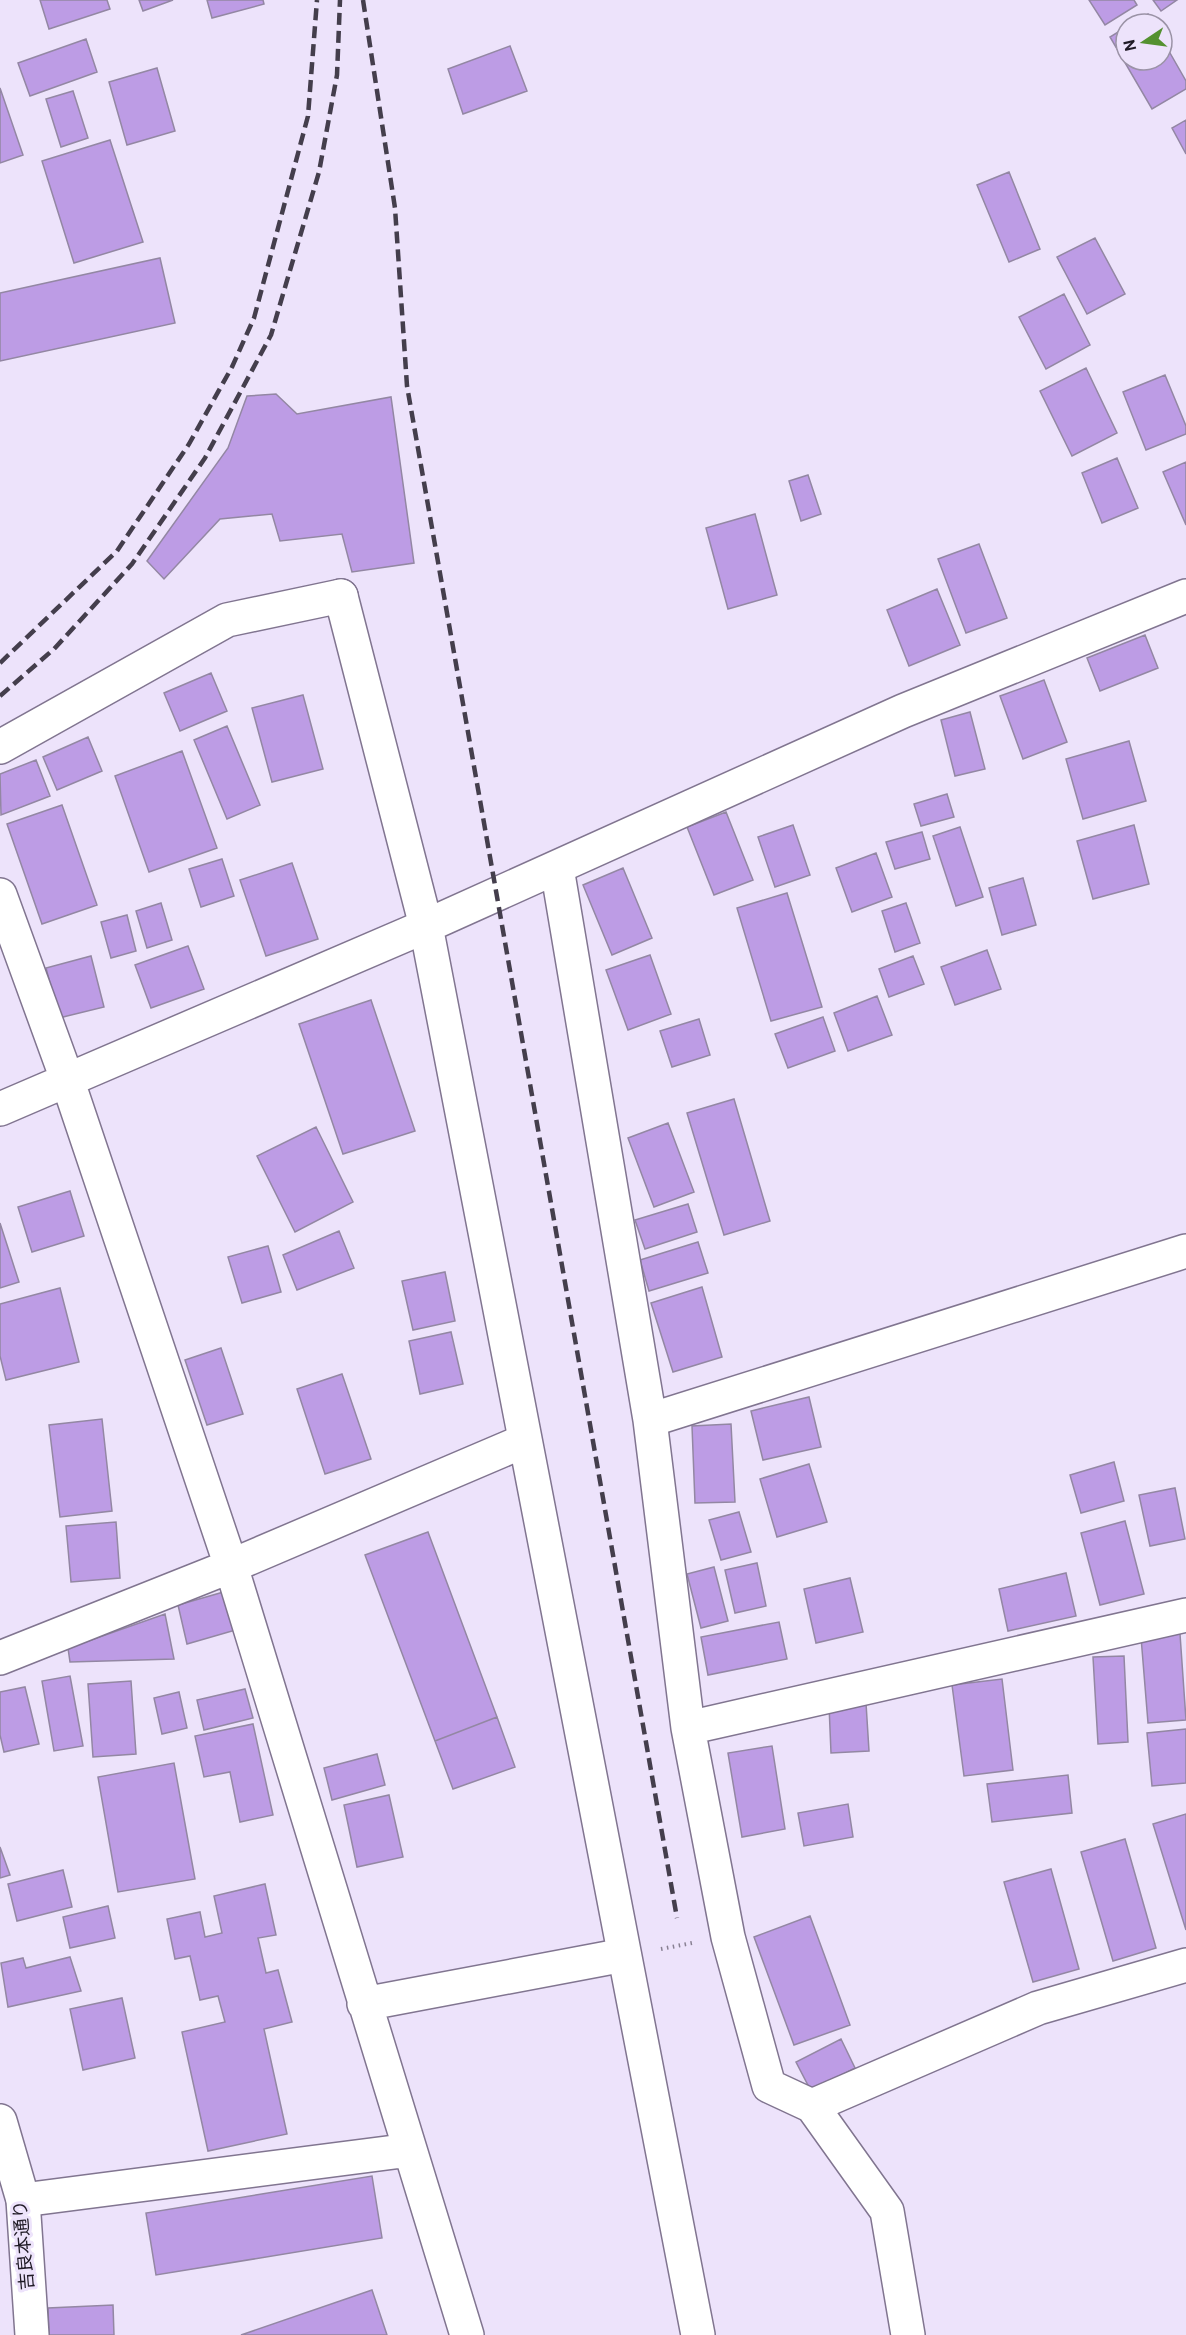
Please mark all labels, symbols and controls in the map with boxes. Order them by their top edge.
north arrow [1114,12,1174,72]
text: N [1120,37,1142,53]
street label: 吉良本通り [10,2199,40,2291]

